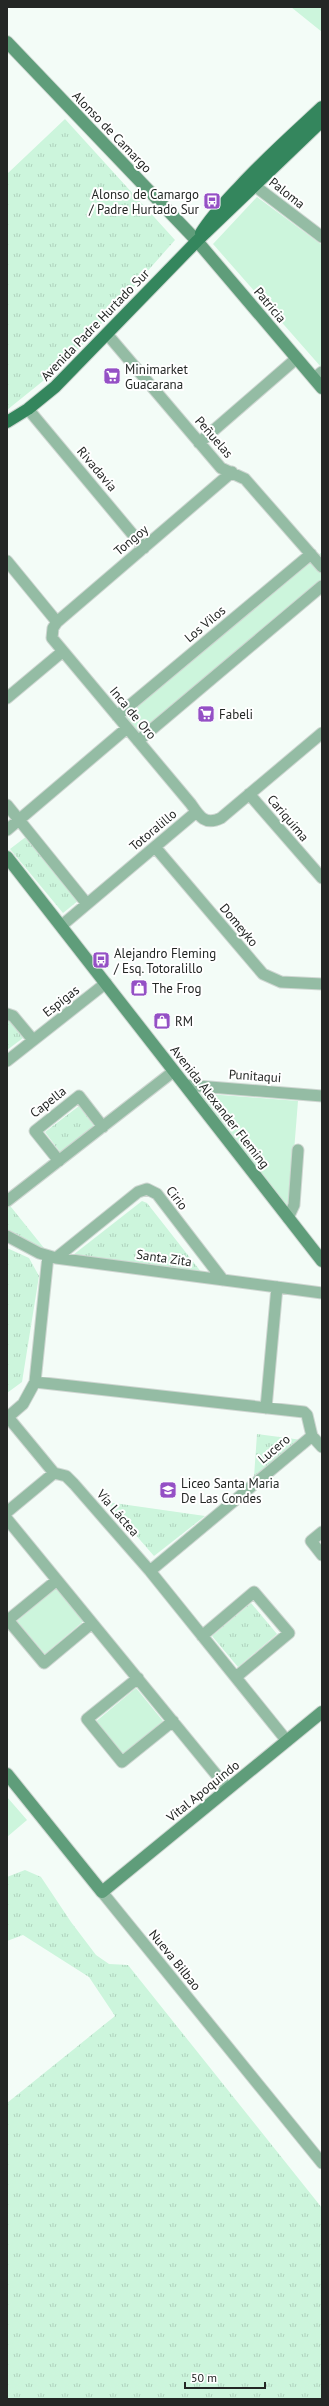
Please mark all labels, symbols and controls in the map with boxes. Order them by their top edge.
street label: Alonso de Camargo [69,87,155,177]
street label: Paloma [266,174,308,212]
place label: Alonso de Camargo / Padre Hurtado Sur [88,186,200,218]
bus stop icon: Alonso de Camargo / Padre Hurtado Sur [202,191,222,211]
street label: Avenida Padre Hurtado Sur [37,265,153,385]
street label: Patricia [250,284,290,326]
place label: Minimarket Guacarana [125,361,188,393]
supermarket icon: Minimarket Guacarana [102,366,122,386]
street label: Peñuelas [191,413,237,461]
street label: Rivadavia [73,443,121,495]
street label: Tongoy [110,521,152,559]
street label: Los Vilos [181,602,229,646]
street label: Inca de Oro [106,683,160,743]
supermarket icon: Fabeli [196,704,216,724]
place label: Fabeli [219,706,253,723]
street label: Cariquima [263,791,313,845]
street label: Totoralillo [126,805,180,855]
street label: Domeyko [216,900,262,950]
place label: Alejandro Fleming / Esq. Totoralillo [113,945,216,977]
bus stop icon: Alejandro Fleming / Esq. Totoralillo [91,950,111,970]
shop icon: The Frog [129,978,149,998]
place label: The Frog [152,980,202,997]
street label: Espigas [39,981,83,1021]
shop icon: RM [152,1011,172,1031]
place label: RM [175,1013,193,1030]
street label: Avenida Alexander Fleming [167,1042,273,1172]
street label: Punitaqui [228,1066,282,1086]
street label: Capella [26,1083,70,1121]
street label: Cirio [162,1183,192,1213]
street label: Santa Zita [135,1246,193,1270]
street label: Lucero [254,1431,294,1467]
place label: Liceo Santa Maria De Las Condes [181,1475,280,1507]
school or university icon: Liceo Santa Maria De Las Condes [158,1480,178,1500]
street label: Vía Láctea [92,1485,143,1540]
street label: Vital Apoquindo [162,1756,243,1826]
street label: Nueva Bilbao [145,1926,205,1994]
scale bar [185,2364,265,2390]
text: 50 m [191,2370,217,2385]

